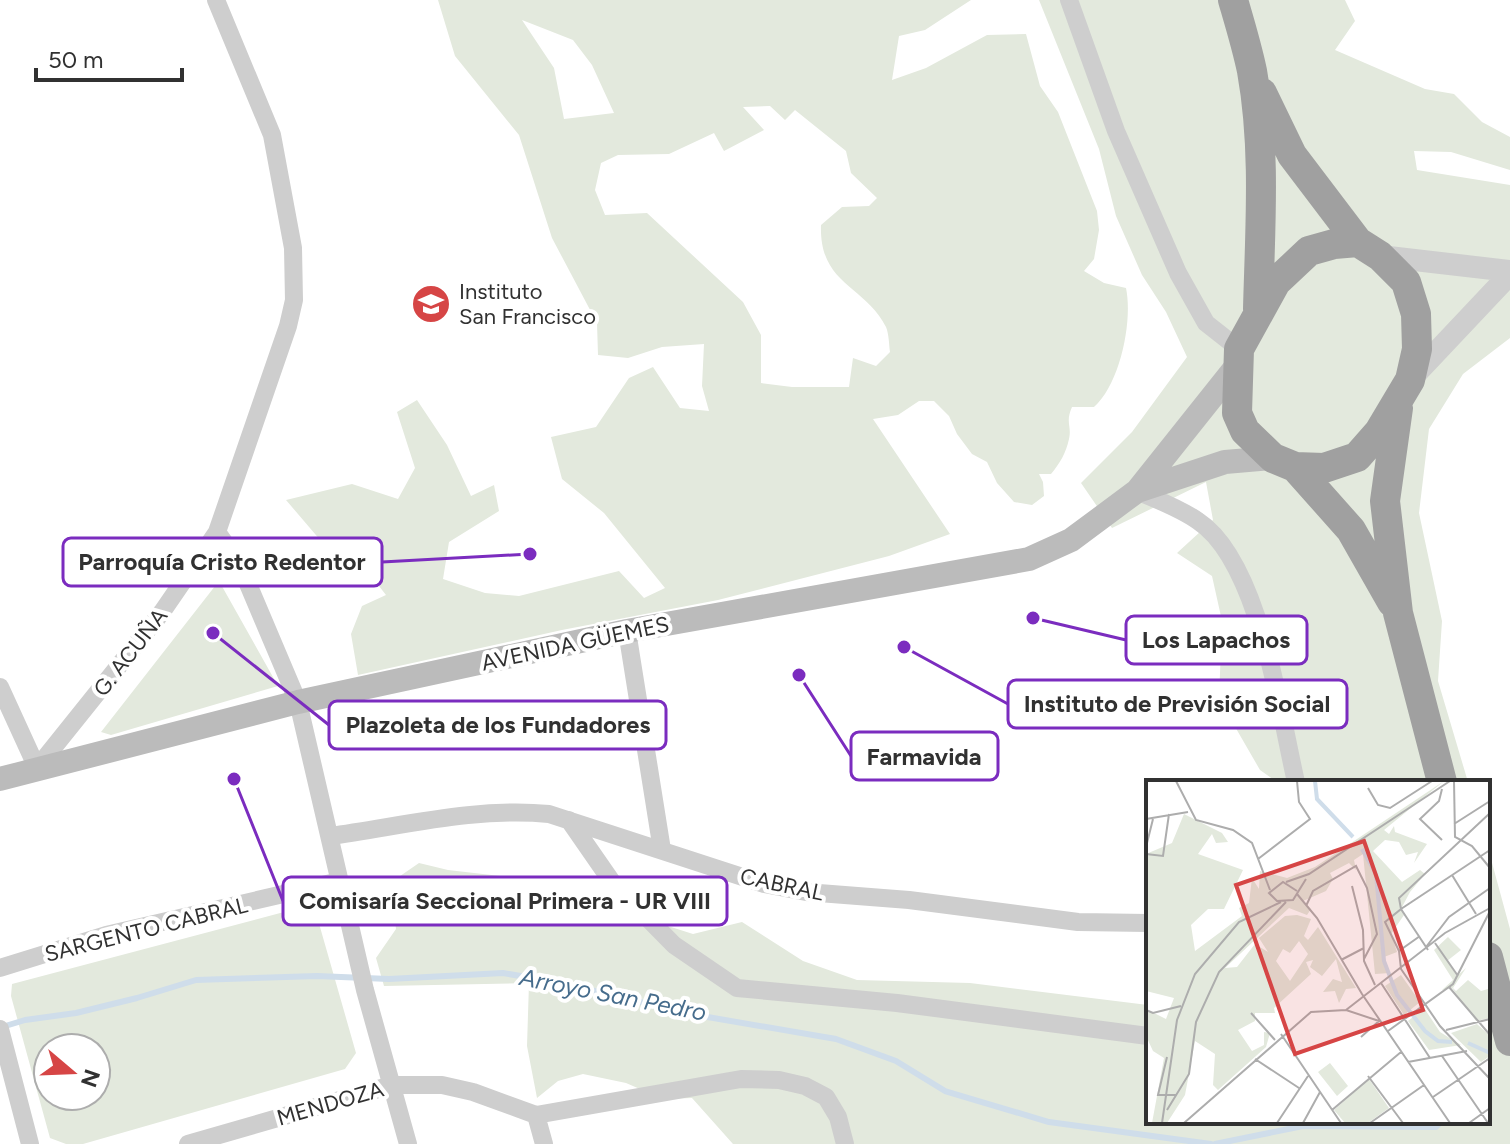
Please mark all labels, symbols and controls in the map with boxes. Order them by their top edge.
scale bar [36,32,182,82]
text: 50 m [48,45,104,74]
place label: Instituto San Francisco [459,278,596,330]
school or university icon: Instituto San Francisco [410,283,452,325]
callout: Parroquía Cristo Redentor [63,538,382,586]
text: Parroquía Cristo Redentor [78,547,366,576]
street label: G. ACUÑA [88,603,173,702]
street label: AVENIDA GÜEMES [479,610,671,677]
callout: Los Lapachos [1126,616,1307,664]
text: Los Lapachos [1142,625,1290,654]
callout: Instituto de Previsión Social [1008,680,1347,728]
text: Instituto de Previsión Social [1024,689,1330,718]
callout: Plazoleta de los Fundadores [329,701,666,749]
text: Plazoleta de los Fundadores [346,710,650,739]
callout: Farmavida [851,732,998,780]
text: Farmavida [866,742,982,771]
inset map [1146,780,1490,1124]
street label: CABRAL [738,863,826,907]
callout: Comisaría Seccional Primera - UR VIII [283,877,727,925]
text: Comisaría Seccional Primera - UR VIII [299,886,711,915]
street label: SARGENTO CABRAL [42,891,251,968]
water label: Arroyo San Pedro [516,962,709,1027]
north arrow [32,1032,112,1112]
text: N [75,1066,106,1091]
street label: MENDOZA [274,1075,387,1132]

